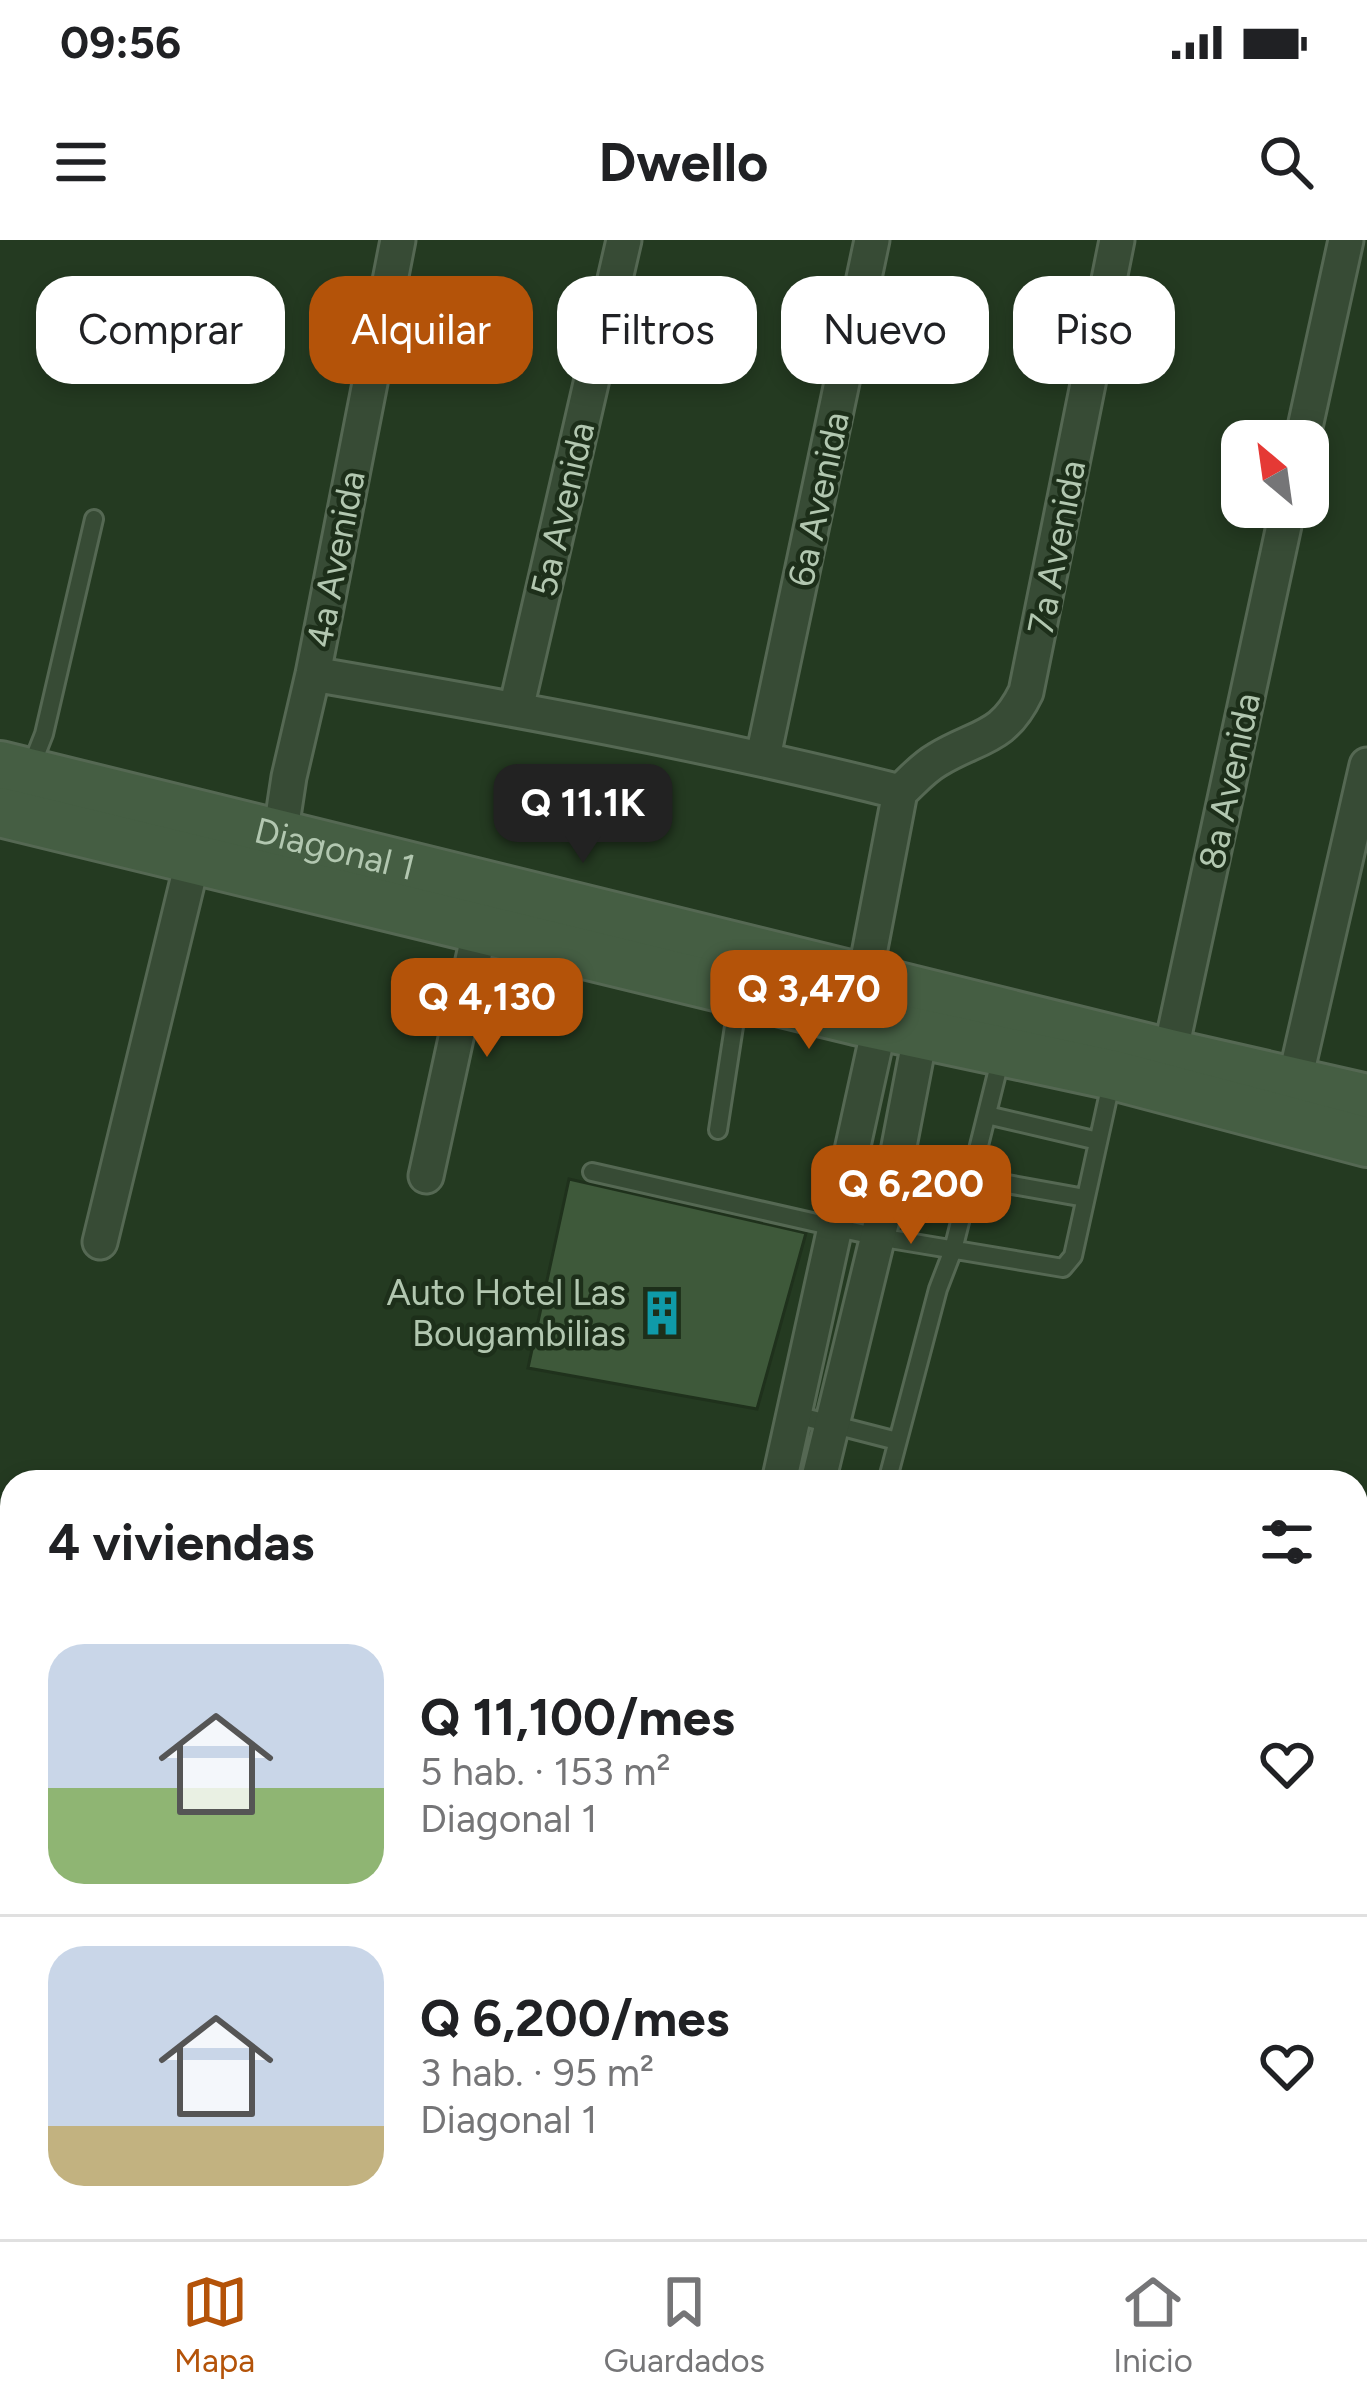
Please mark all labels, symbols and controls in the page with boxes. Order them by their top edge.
text: 09:56 [60,15,181,69]
icon: menu [48,129,114,195]
icon: search [1253,129,1319,195]
text: Dwello [599,130,768,195]
chip: Comprar [36,276,285,384]
chip: Alquilar [309,276,533,384]
chip: Filtros [557,276,757,384]
chip: Nuevo [781,276,989,384]
chip: Piso [1013,276,1175,384]
street label: 6a Avenida [779,408,858,590]
street label: 5a Avenida [522,418,603,601]
north arrow [1221,420,1329,528]
map controls [1221,420,1329,528]
street label: 7a Avenida [1019,456,1094,638]
street label: 4a Avenida [297,467,374,651]
street label: 8a Avenida [1190,689,1269,873]
pin: Q 11.1K [472,764,694,866]
text: Q 11.1K [520,779,646,826]
street label: Diagonal 1 [250,809,420,889]
pin: Q 3,470 [698,950,920,1052]
pin: Q 4,130 [376,958,598,1060]
text: Q 3,470 [737,965,881,1012]
text: Q 4,130 [418,973,556,1020]
pin: Q 6,200 [800,1145,1022,1247]
text: Q 6,200 [838,1160,984,1207]
place label: Auto Hotel Las Bougambilias [386,1271,626,1355]
building icon: Auto Hotel Las Bougambilias [637,1288,687,1338]
icon: filters [1254,1509,1320,1575]
text: 4 viviendas [48,1512,314,1573]
text: Q 11,100/mes [420,1687,735,1748]
icon: home [144,1692,288,1836]
icon: heart [1254,1731,1320,1797]
text: 5 hab. · 153 m² [420,1748,671,1795]
text: Diagonal 1 [420,1795,597,1842]
text: Q 6,200/mes [420,1988,729,2049]
icon: home [144,1994,288,2138]
icon: heart [1254,2033,1320,2099]
text: 3 hab. · 95 m² [420,2049,654,2096]
text: Diagonal 1 [420,2096,597,2143]
tab: Mapa [174,2269,255,2380]
tab: Guardados [603,2269,765,2380]
tab: Inicio [1113,2269,1193,2380]

